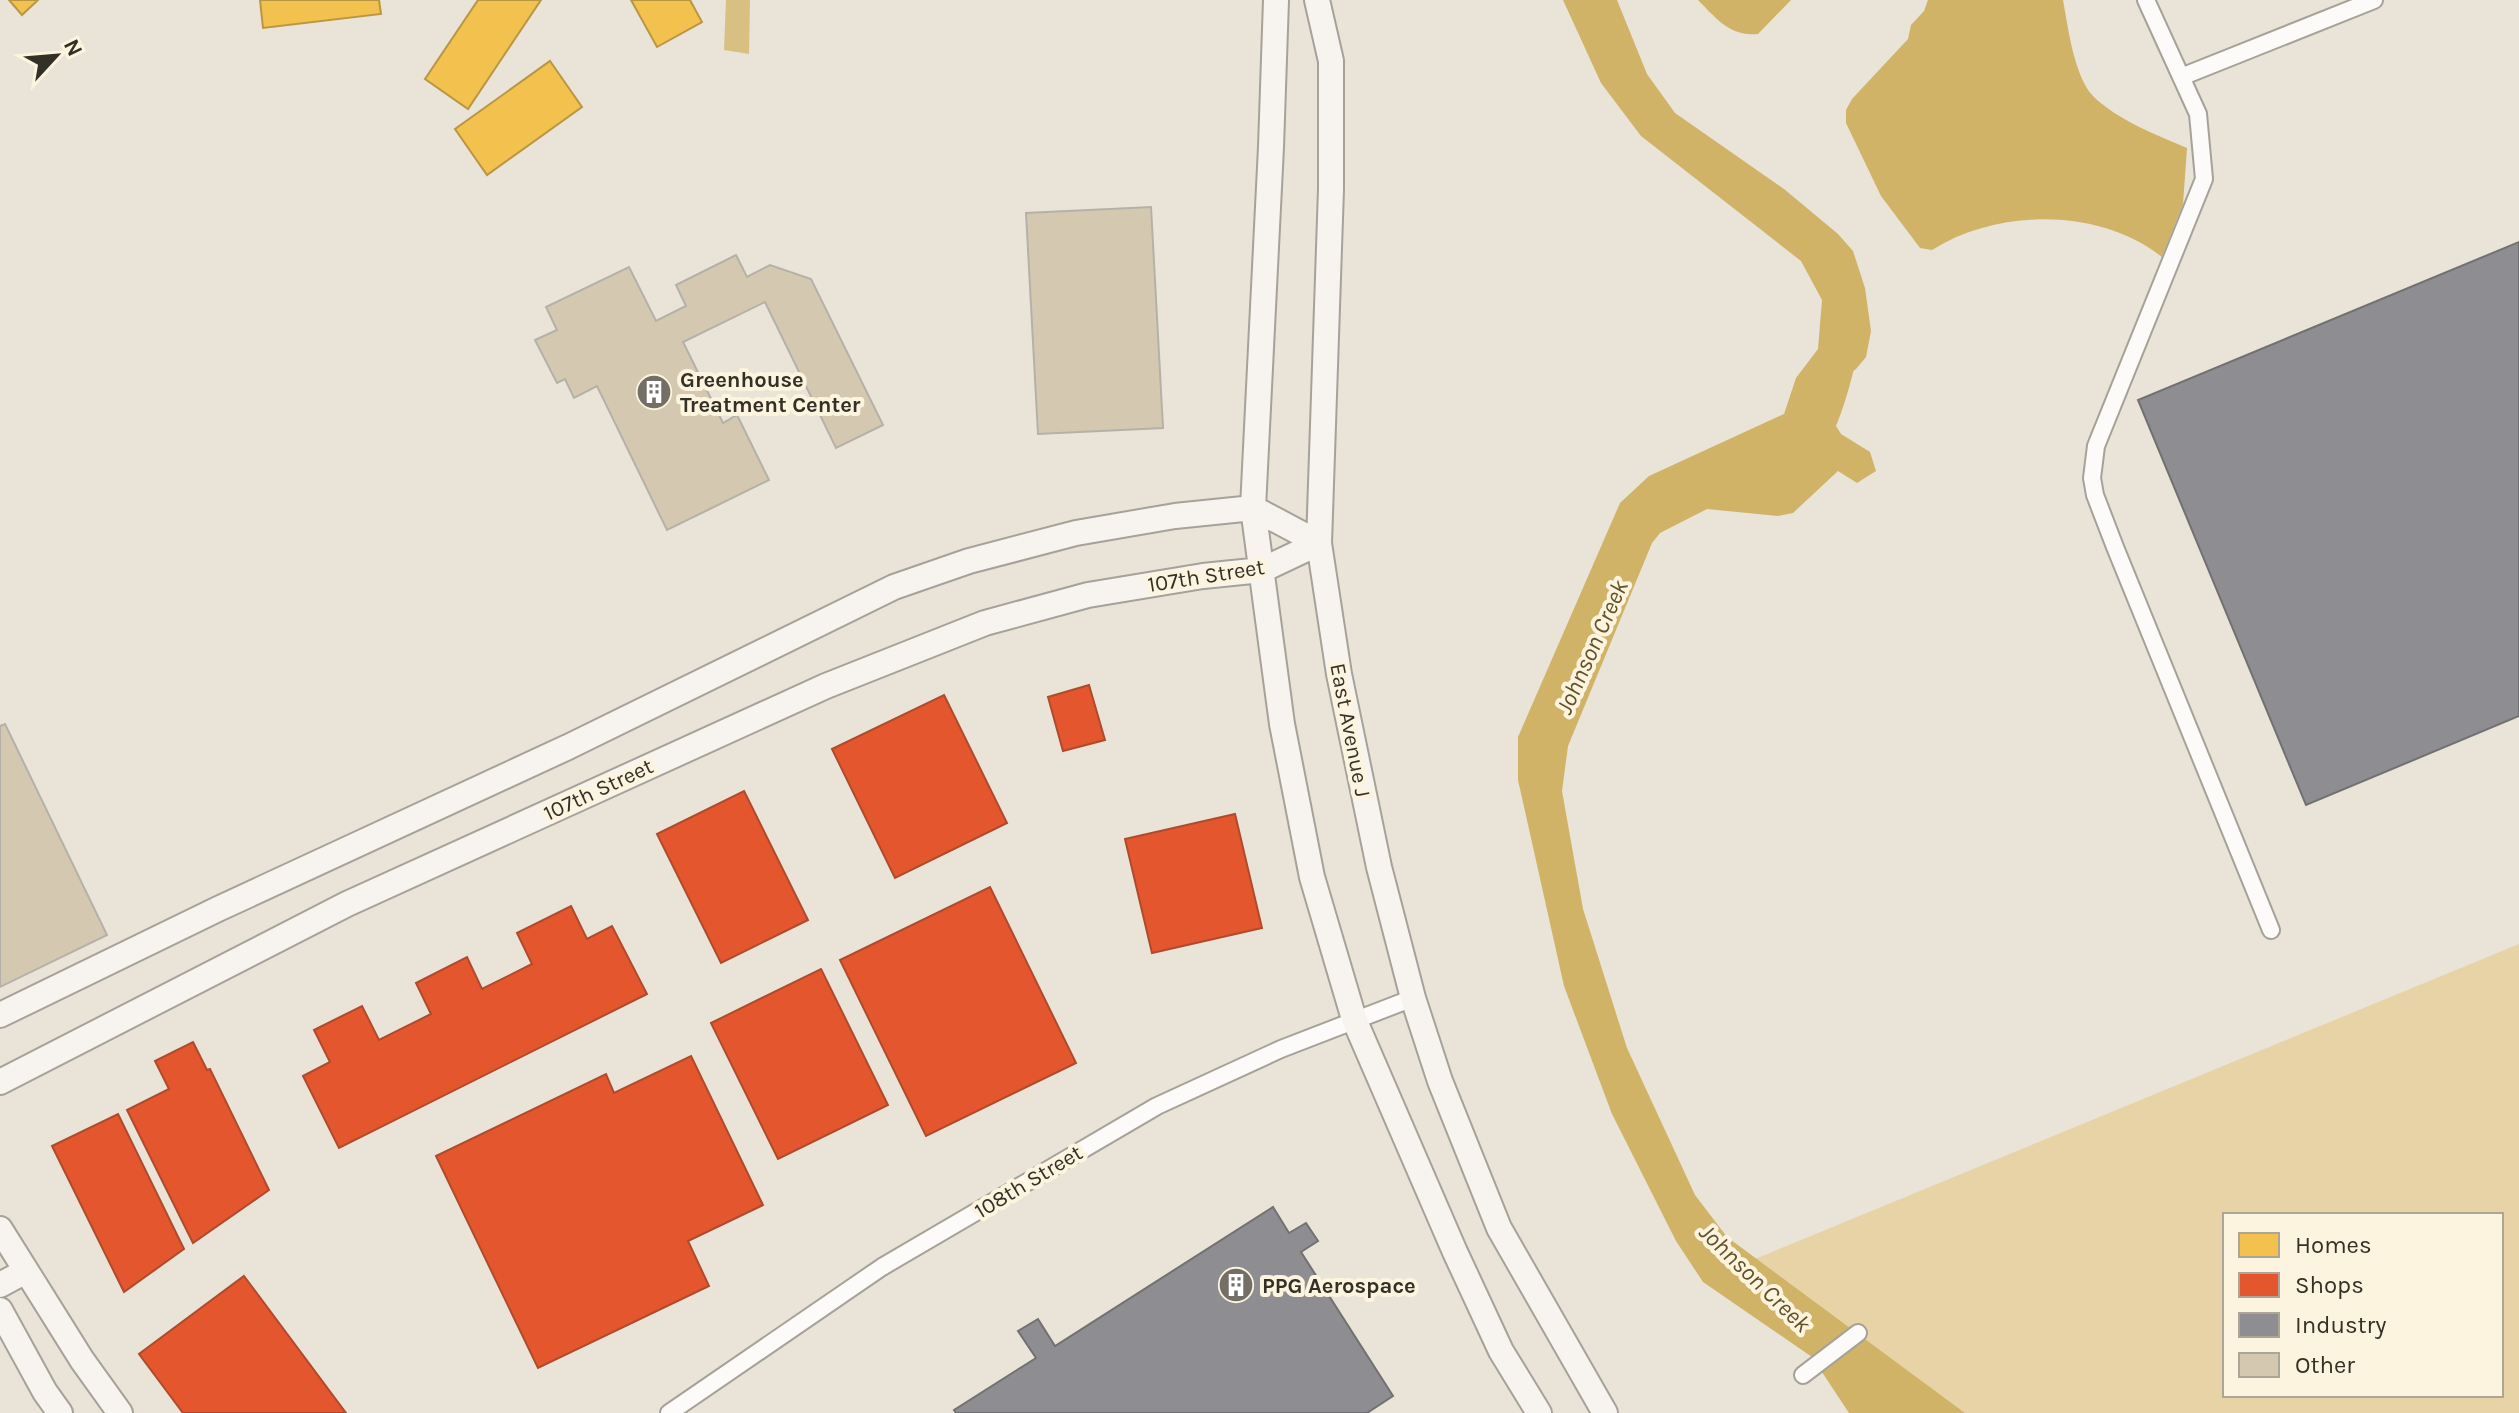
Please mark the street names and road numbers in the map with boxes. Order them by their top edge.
street label: 107th Street [1146,554,1266,598]
street label: East Avenue J [1324,661,1376,799]
street label: 107th Street [540,753,657,827]
street label: 108th Street [970,1140,1087,1224]

